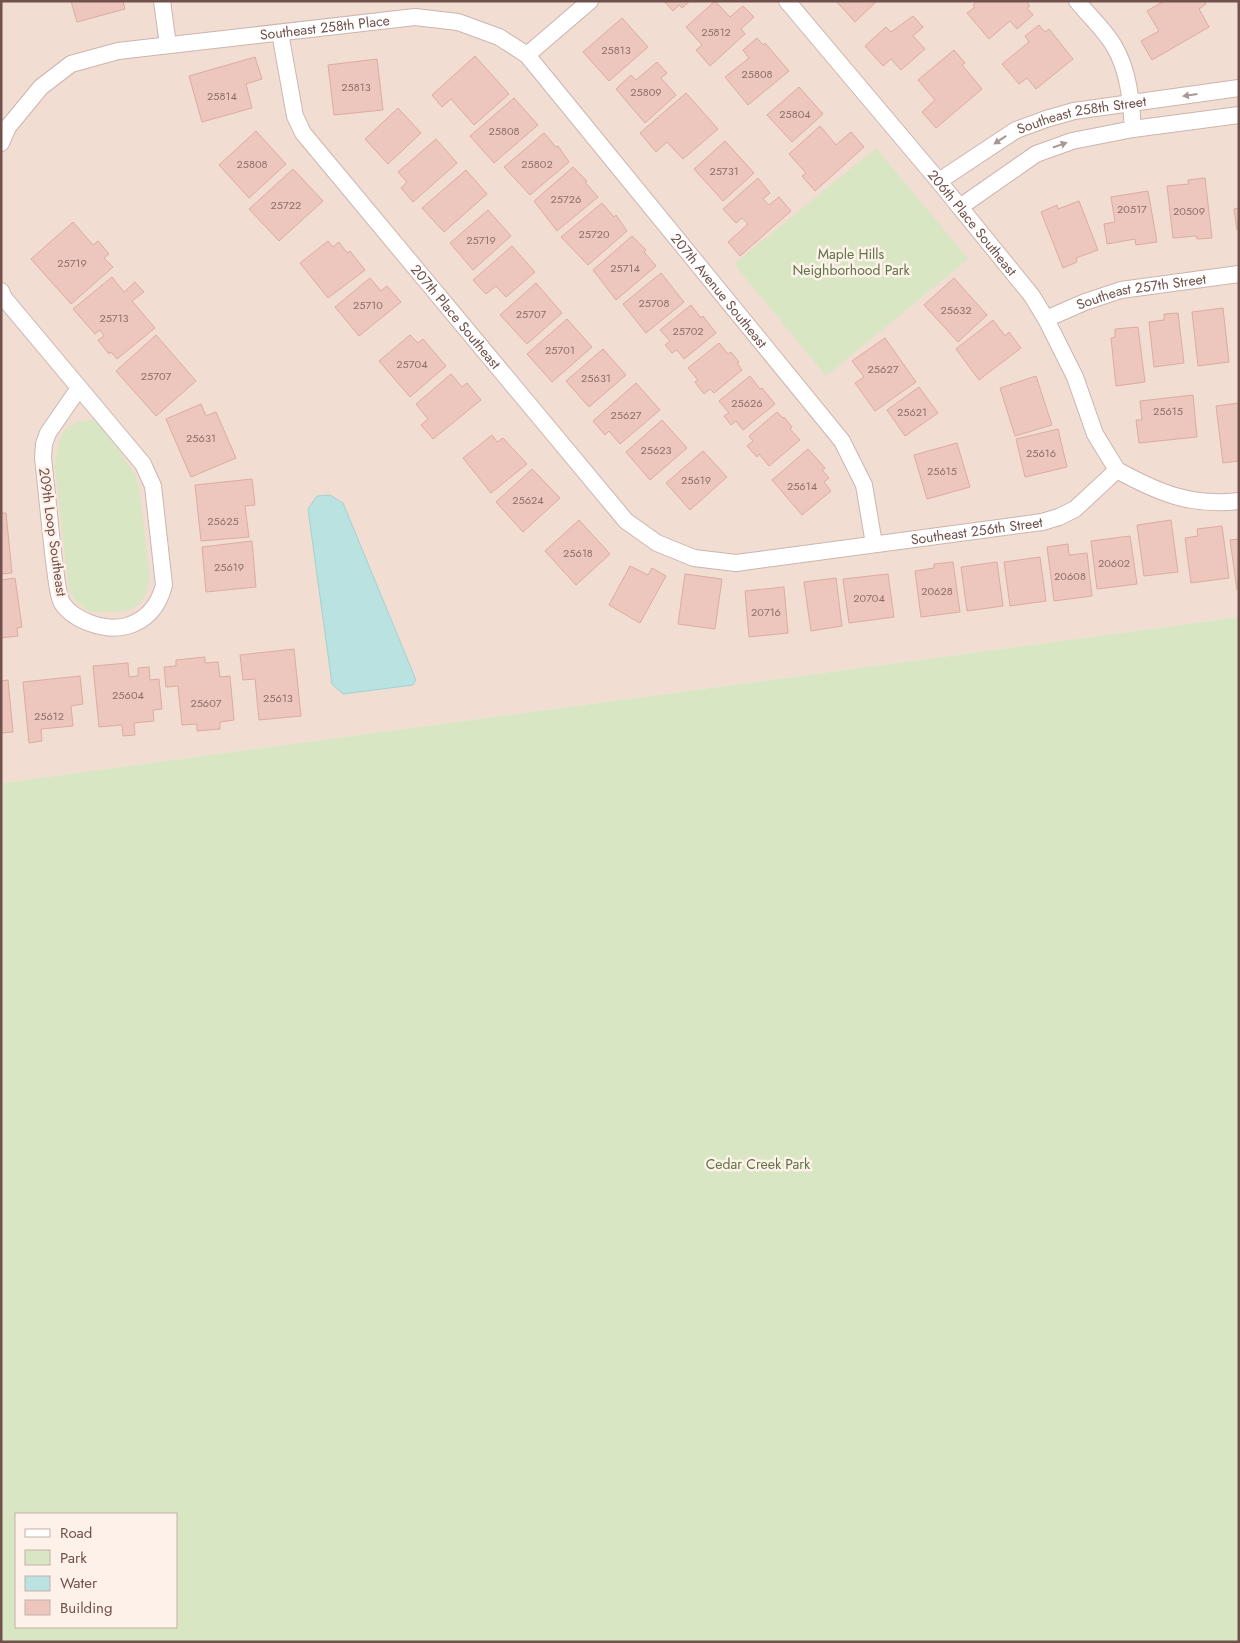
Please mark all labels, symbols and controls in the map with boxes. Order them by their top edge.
street label: Southeast 258th Place [259,10,391,45]
house number: 25812 [701,24,731,40]
house number: 25813 [601,42,631,58]
house number: 25808 [741,66,773,82]
house number: 25813 [341,79,371,95]
house number: 25809 [630,84,662,100]
house number: 25814 [207,88,237,104]
street label: Southeast 258th Street [1014,91,1148,139]
one-way arrow [1182,91,1198,99]
house number: 25804 [779,106,811,122]
house number: 25808 [488,123,520,139]
one-way arrow [993,135,1007,145]
one-way arrow [1053,141,1068,149]
house number: 25808 [236,156,268,172]
house number: 25802 [521,156,553,172]
house number: 25731 [709,163,739,179]
street label: 206th Place Southeast [923,165,1022,281]
house number: 25726 [551,191,581,207]
house number: 25722 [271,197,301,213]
house number: 20517 [1117,201,1147,217]
house number: 20509 [1173,203,1205,219]
house number: 25720 [578,226,610,242]
street label: 207th Avenue Southeast [666,229,773,353]
house number: 25719 [466,232,496,248]
park label: Maple Hills Neighborhood Park [792,244,910,280]
house number: 25719 [57,255,87,271]
street label: 207th Place Southeast [406,260,506,374]
house number: 25714 [610,260,640,276]
street label: Southeast 257th Street [1073,268,1208,315]
house number: 25708 [639,295,669,311]
house number: 25710 [353,297,383,313]
house number: 25632 [940,302,972,318]
house number: 25707 [516,306,547,322]
house number: 25713 [99,310,129,326]
house number: 25702 [672,323,704,339]
house number: 25701 [545,342,575,358]
house number: 25704 [396,356,428,372]
house number: 25627 [868,361,899,377]
house number: 25707 [141,368,172,384]
house number: 25631 [581,370,611,386]
house number: 25626 [731,395,763,411]
house number: 25615 [1153,403,1183,419]
house number: 25621 [897,404,927,420]
house number: 25627 [611,407,642,423]
house number: 25631 [186,430,216,446]
house number: 25623 [640,442,672,458]
house number: 25616 [1026,445,1056,461]
house number: 25615 [927,463,957,479]
street label: 209th Loop Southeast [34,467,72,598]
house number: 25619 [681,472,711,488]
house number: 25614 [787,478,818,494]
house number: 25624 [512,492,544,508]
street label: Southeast 256th Street [909,512,1044,550]
house number: 25625 [207,513,239,529]
house number: 25618 [563,545,593,561]
house number: 20602 [1098,555,1130,571]
house number: 25619 [214,559,244,575]
house number: 20608 [1054,568,1086,584]
house number: 20628 [921,583,953,599]
house number: 20704 [853,590,885,606]
house number: 20716 [751,604,781,620]
house number: 25604 [112,687,144,703]
house number: 25613 [263,690,293,706]
house number: 25607 [190,695,222,711]
house number: 25612 [34,708,64,724]
park label: Cedar Creek Park [706,1154,811,1174]
legend [15,1513,178,1628]
text: Road [60,1522,92,1544]
text: Park [60,1547,87,1569]
text: Water [60,1572,98,1594]
text: Building [60,1597,112,1619]

